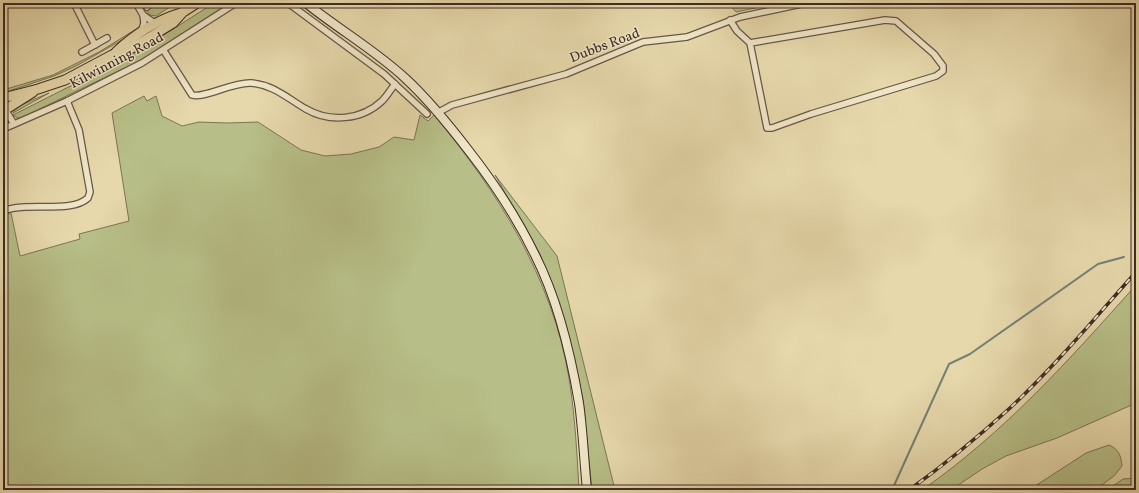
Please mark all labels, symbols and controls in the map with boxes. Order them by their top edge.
street label: Dubbs Road [567,24,643,68]
street label: Kilwinning Road [67,28,167,94]

